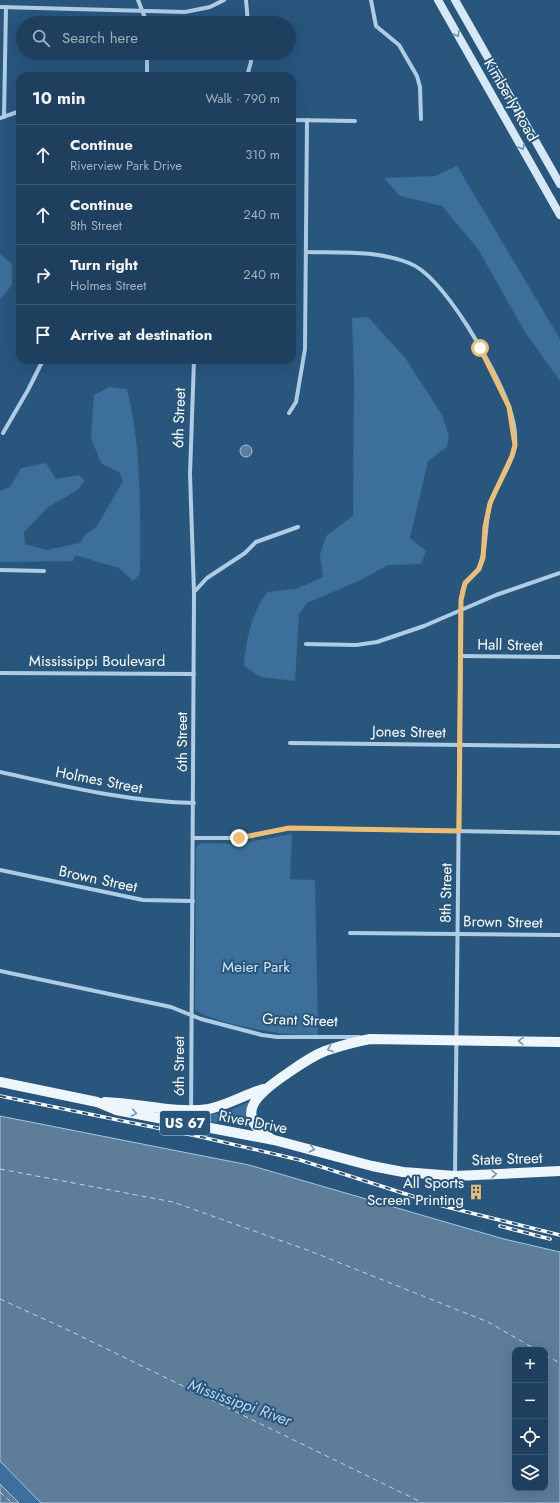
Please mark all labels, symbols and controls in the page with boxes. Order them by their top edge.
search box [16,16,296,60]
icon: search [30,27,52,49]
text: Search here [62,27,138,49]
one-way arrow [453,30,460,37]
street label: Kimberly Road [478,54,544,146]
text: 10 min [32,86,85,110]
text: Walk · 790 m [206,89,280,108]
text: Continue [70,134,133,156]
one-way arrow [517,143,524,150]
icon: ahead [32,144,54,166]
text: 310 m [245,145,280,164]
text: Riverview Park Drive [70,156,182,175]
text: Continue [70,194,133,216]
icon: ahead [32,204,54,226]
text: 240 m [243,205,280,224]
text: 8th Street [70,216,122,235]
text: Turn right [70,254,138,276]
icon: right [32,264,54,286]
text: 240 m [243,265,280,284]
text: Holmes Street [70,276,146,295]
icon: arrive [32,324,54,346]
text: Arrive at destination [70,324,212,346]
route start [471,339,489,357]
street label: 6th Street [167,387,191,449]
street label: Hall Street [477,633,543,657]
street label: Mississippi Boulevard [29,650,165,672]
street label: 6th Street [171,711,193,772]
street label: Jones Street [370,720,446,744]
street label: Holmes Street [54,761,145,799]
route end [230,829,248,847]
street label: Brown Street [57,860,140,898]
street label: 8th Street [434,862,458,923]
street label: Brown Street [463,910,543,934]
park label: Meier Park [222,956,290,978]
street label: Grant Street [262,1008,339,1032]
street label: 6th Street [168,1035,190,1096]
one-way arrow [518,1037,524,1046]
one-way arrow [326,1045,333,1053]
street label: River Drive [217,1105,289,1139]
one-way arrow [131,1109,137,1117]
road number: US 67 [160,1111,210,1135]
one-way arrow [308,1145,315,1153]
street label: State Street [471,1147,543,1171]
one-way arrow [491,1170,497,1178]
place label: All Sports Screen Printing [367,1172,464,1211]
building icon: All Sports Screen Printing [467,1183,485,1201]
map controls [512,1347,548,1491]
button: + [512,1347,548,1383]
water label: Mississippi River [185,1373,296,1432]
button: − [512,1383,548,1419]
button: locate [512,1419,548,1455]
button: layers [512,1455,548,1491]

